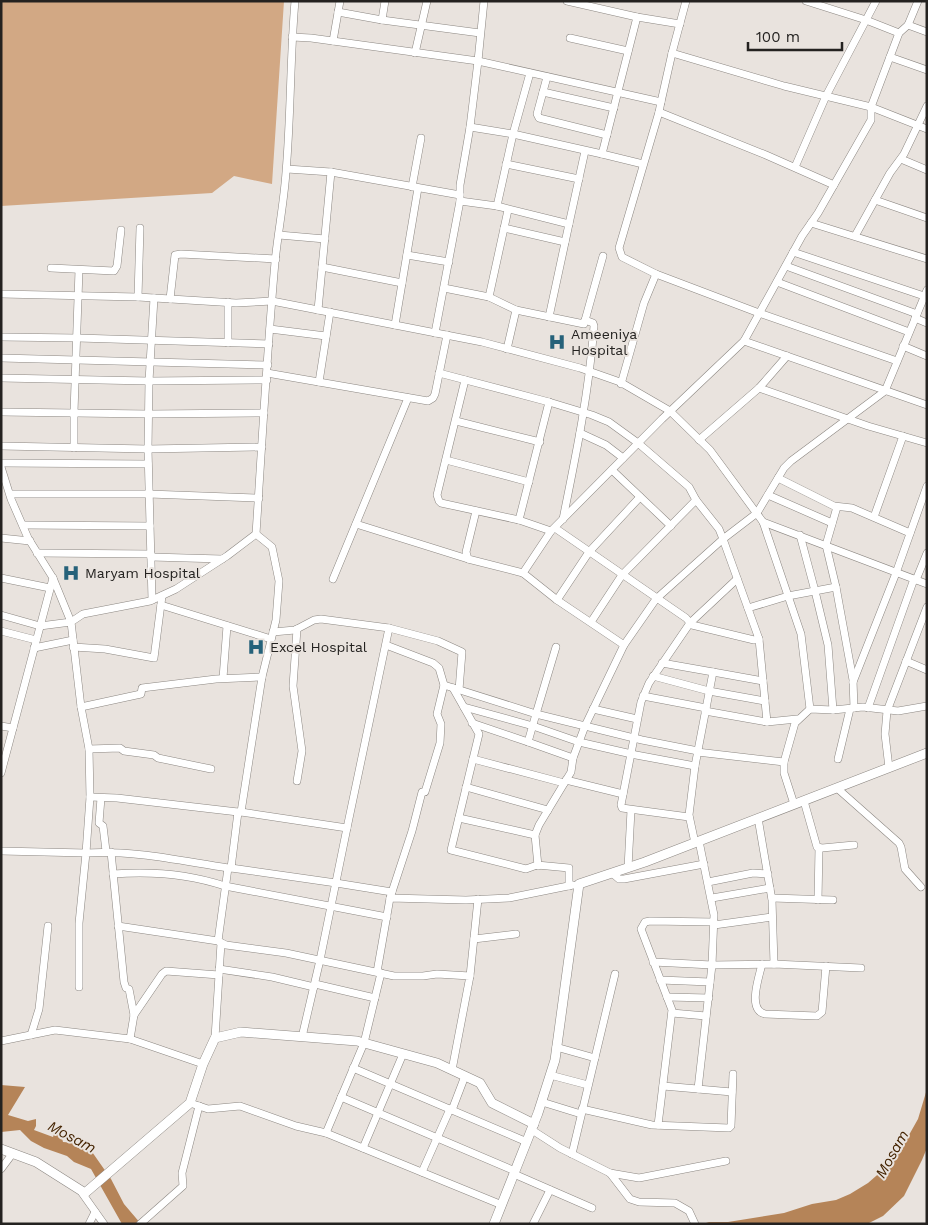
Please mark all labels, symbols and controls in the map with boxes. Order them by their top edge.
scale bar [748,20,842,52]
text: 100 m [756,28,800,46]
place label: Ameeniya Hospital [571,326,637,358]
hospital icon: Ameeniya Hospital [547,332,567,352]
hospital icon: Maryam Hospital [61,563,81,583]
place label: Maryam Hospital [85,565,201,581]
hospital icon: Excel Hospital [246,637,266,657]
place label: Excel Hospital [270,639,368,655]
water label: Mosam [45,1117,99,1157]
water label: Mosam [871,1127,913,1181]

